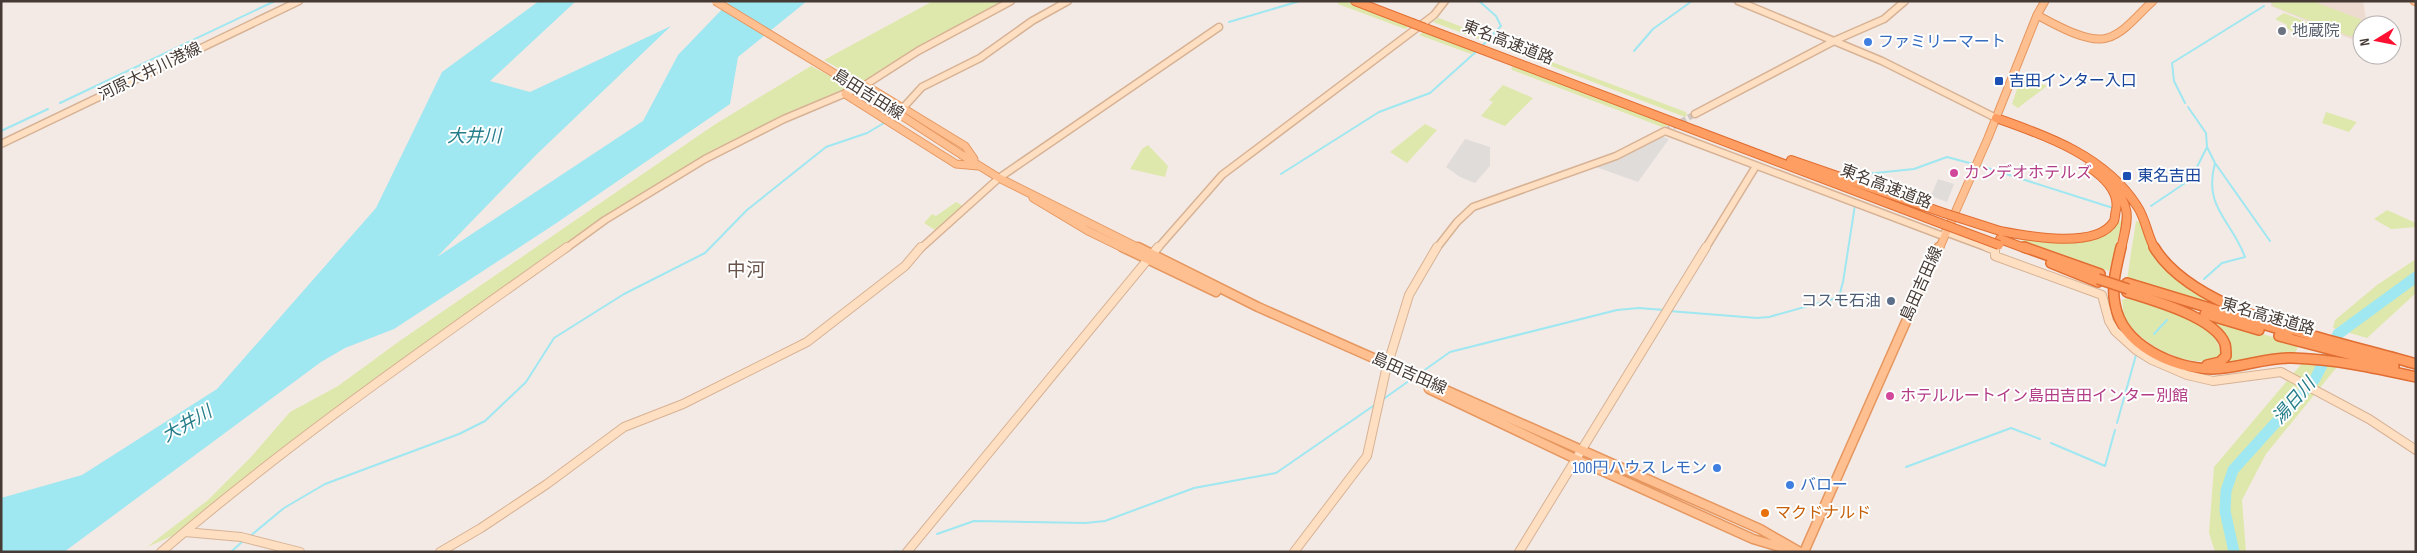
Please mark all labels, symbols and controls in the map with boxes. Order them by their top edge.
north arrow [2352,15,2402,65]
street label: 東名高速道路 [1460,17,1556,69]
place label: 地蔵院 [2292,22,2340,41]
marker: 地蔵院 [2276,25,2288,37]
place label: ファミリーマート [1878,33,2006,52]
marker: ファミリーマート [1862,36,1874,48]
text: N [2356,37,2374,47]
street label: 河原大井川港線 [95,39,205,105]
street label: 島田吉田線 [829,66,907,124]
place label: 吉田インター入口 [2009,72,2137,91]
marker: 吉田インター入口 [1993,75,2005,87]
water label: 大井川 [447,126,503,147]
street label: 東名高速道路 [1838,161,1934,213]
place label: カンデオホテルズ [1964,164,2092,183]
marker: カンデオホテルズ [1948,167,1960,179]
place label: 東名吉田 [2137,167,2201,186]
marker: 東名吉田 [2121,170,2133,182]
street label: 島田吉田線 [1897,244,1947,324]
district label: 中河 [727,259,765,282]
place label: コスモ石油 [1801,292,1881,311]
marker: コスモ石油 [1885,295,1897,307]
street label: 東名高速道路 [2219,295,2317,339]
street label: 島田吉田線 [1369,349,1449,399]
water label: 湯日川 [2268,372,2321,428]
place label: ホテルルートイン島田吉田インター別館 [1900,387,2188,406]
marker: ホテルルートイン島田吉田インター別館 [1884,390,1896,402]
water label: 大井川 [158,400,217,447]
place label: 100円ハウス レモン [1573,459,1707,478]
marker: 100円ハウス レモン [1711,462,1723,474]
place label: バロー [1800,476,1848,495]
marker: バロー [1784,479,1796,491]
place label: マクドナルド [1775,504,1871,523]
marker: マクドナルド [1759,507,1771,519]

